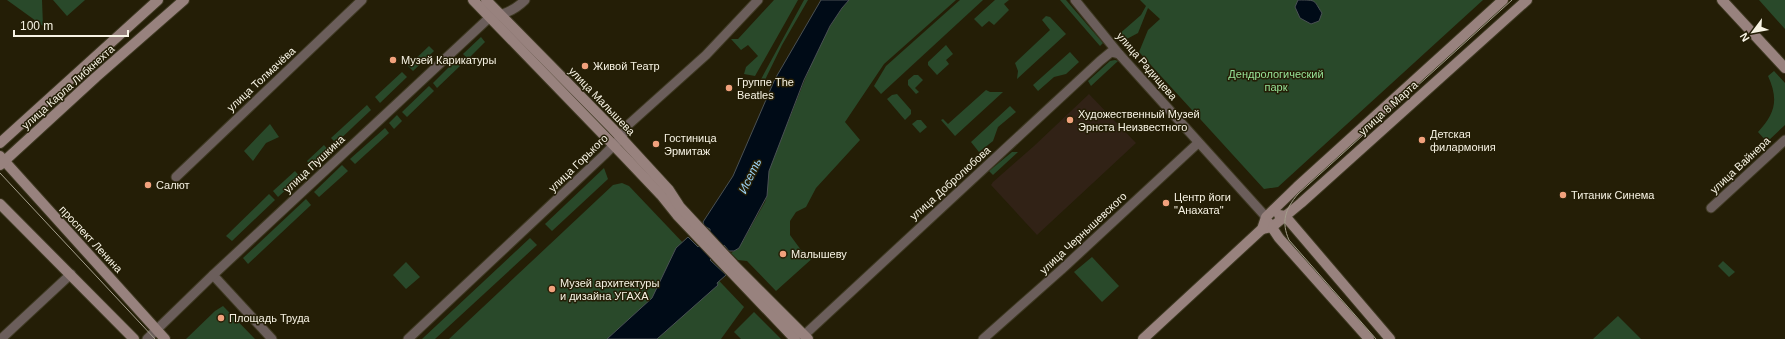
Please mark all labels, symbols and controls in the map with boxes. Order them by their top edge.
scale bar [14,12,128,38]
north arrow [1733,12,1773,52]
text: 100 m [20,19,53,33]
street label: улица Радищева [1114,30,1180,103]
text: N [1737,31,1752,44]
street label: улица Карла Либкнехта [19,42,117,132]
street label: улица Толмачёва [225,44,298,114]
place label: Музей Карикатуры [401,54,496,66]
marker: Музей Карикатуры [388,55,398,65]
place label: Живой Театр [593,60,660,72]
marker: Живой Театр [580,61,590,71]
street label: улица Малышева [566,65,638,138]
park label: Дендрологический парк [1228,68,1324,93]
place label: Группе The Beatles [737,76,794,101]
street label: улица 8 Марта [1356,78,1420,137]
marker: Группе The Beatles [724,83,734,93]
place label: Художественный Музей Эрнста Неизвестного [1078,108,1200,133]
marker: Художественный Музей Эрнста Неизвестного [1065,115,1075,125]
place label: Детская филармония [1430,128,1496,153]
street label: улица Пушкина [281,132,348,195]
street label: улица Горького [546,132,610,194]
place label: Гостиница Эрмитаж [664,132,718,157]
street label: улица Вайнера [1708,134,1773,196]
marker: Детская филармония [1417,135,1427,145]
marker: Гостиница Эрмитаж [651,139,661,149]
street label: улица Добролюбова [907,143,993,222]
water label: Исеть [736,156,764,196]
place label: Салют [156,179,190,191]
marker: Салют [143,180,153,190]
place label: Титаник Синема [1571,189,1655,201]
street label: улица Чернышевского [1037,190,1129,276]
marker: Титаник Синема [1558,190,1568,200]
place label: Центр йоги "Анахата" [1174,191,1231,216]
marker: Центр йоги "Анахата" [1161,198,1171,208]
street label: проспект Ленина [57,203,126,275]
place label: Малышеву [791,248,847,260]
marker: Малышеву [778,249,788,259]
place label: Музей архитектуры и дизайна УГАХА [560,277,659,302]
marker: Музей архитектуры и дизайна УГАХА [547,284,557,294]
place label: Площадь Труда [229,312,311,324]
marker: Площадь Труда [216,313,226,323]

